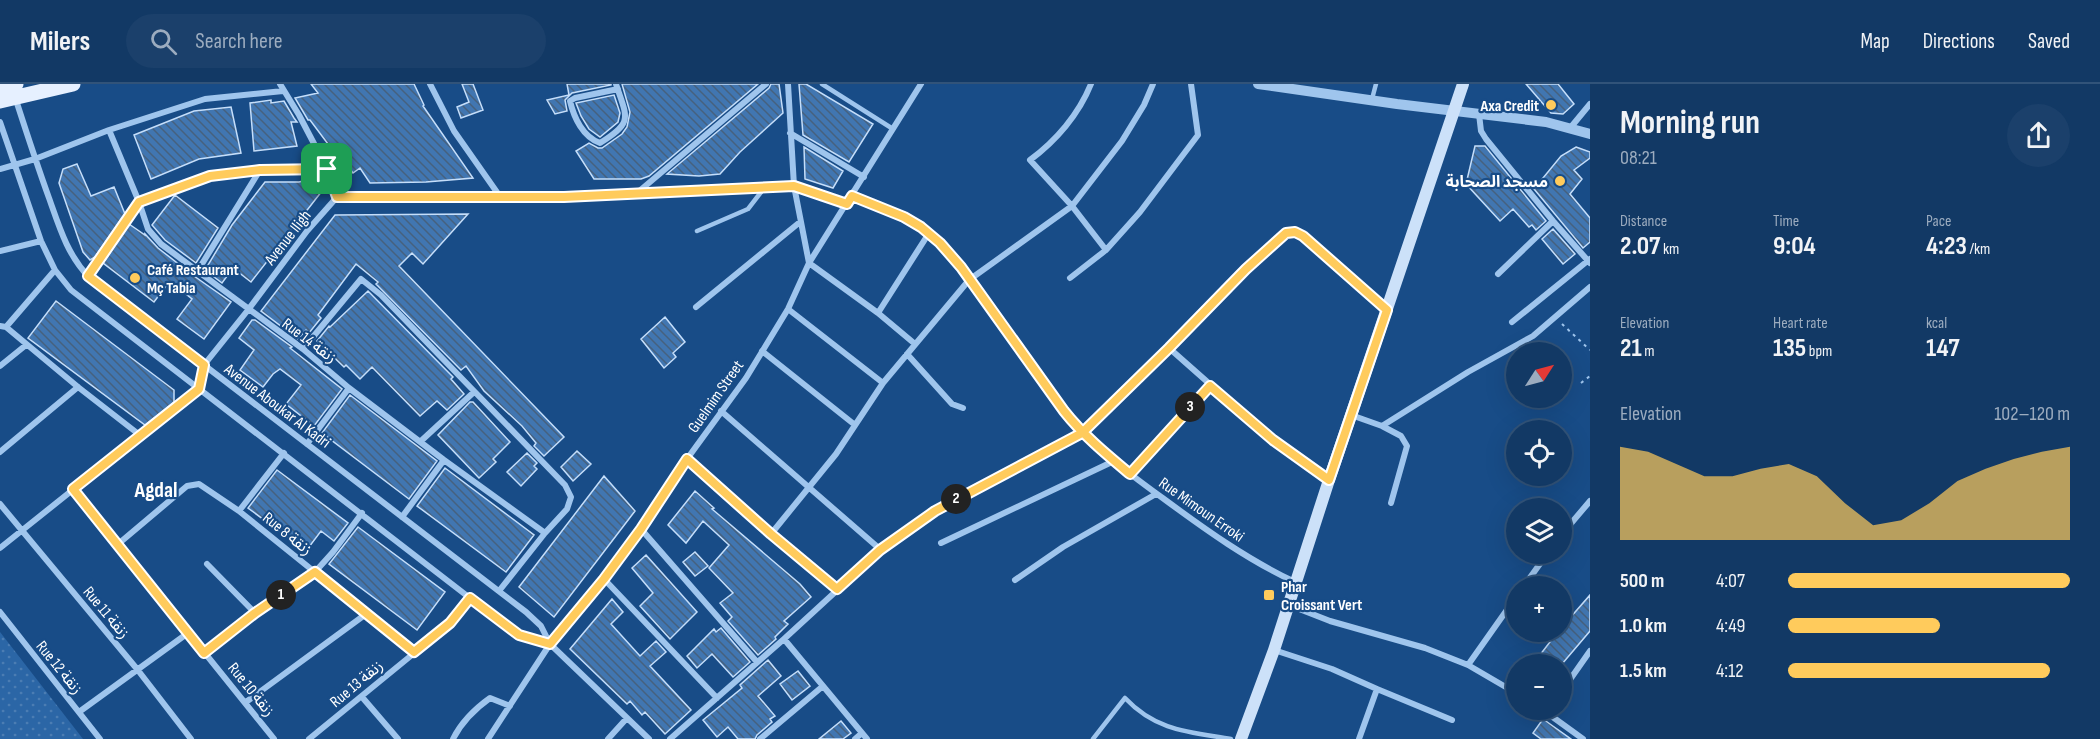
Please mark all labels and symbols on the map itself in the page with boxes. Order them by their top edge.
place label: Axa Credit [1479,97,1539,116]
marker: Axa Credit [1544,98,1558,112]
pin [301,143,352,194]
place label: مسجد الصحابة [1446,173,1548,192]
marker: مسجد الصحابة [1553,174,1567,188]
street label: Avenue Iligh [260,207,315,270]
place label: Café Restaurant Mç Tabia [147,261,239,298]
marker: Café Restaurant Mç Tabia [128,271,142,285]
street label: Rue 14 زنقة [278,315,340,368]
north arrow [1506,342,1572,408]
street label: Guelmim Street [684,357,748,437]
street label: Avenue Aboukar Al Kadri [219,359,334,452]
pin: 3 [1175,392,1205,422]
street label: Rue Mimoun Erroki [1155,474,1247,547]
district label: Agdal [134,477,177,504]
pin: 2 [941,484,971,514]
street label: Rue 8 زنقة [259,509,316,560]
place label: Phar Croissant Vert [1281,578,1362,615]
pin: 1 [266,580,296,610]
street label: Rue 11 زنقة [79,583,133,643]
marker: Phar Croissant Vert [1262,588,1276,602]
street label: Rue 12 زنقة [32,637,86,699]
street label: Rue 13 زنقة [327,657,387,712]
street label: Rue 10 زنقة [223,659,278,721]

